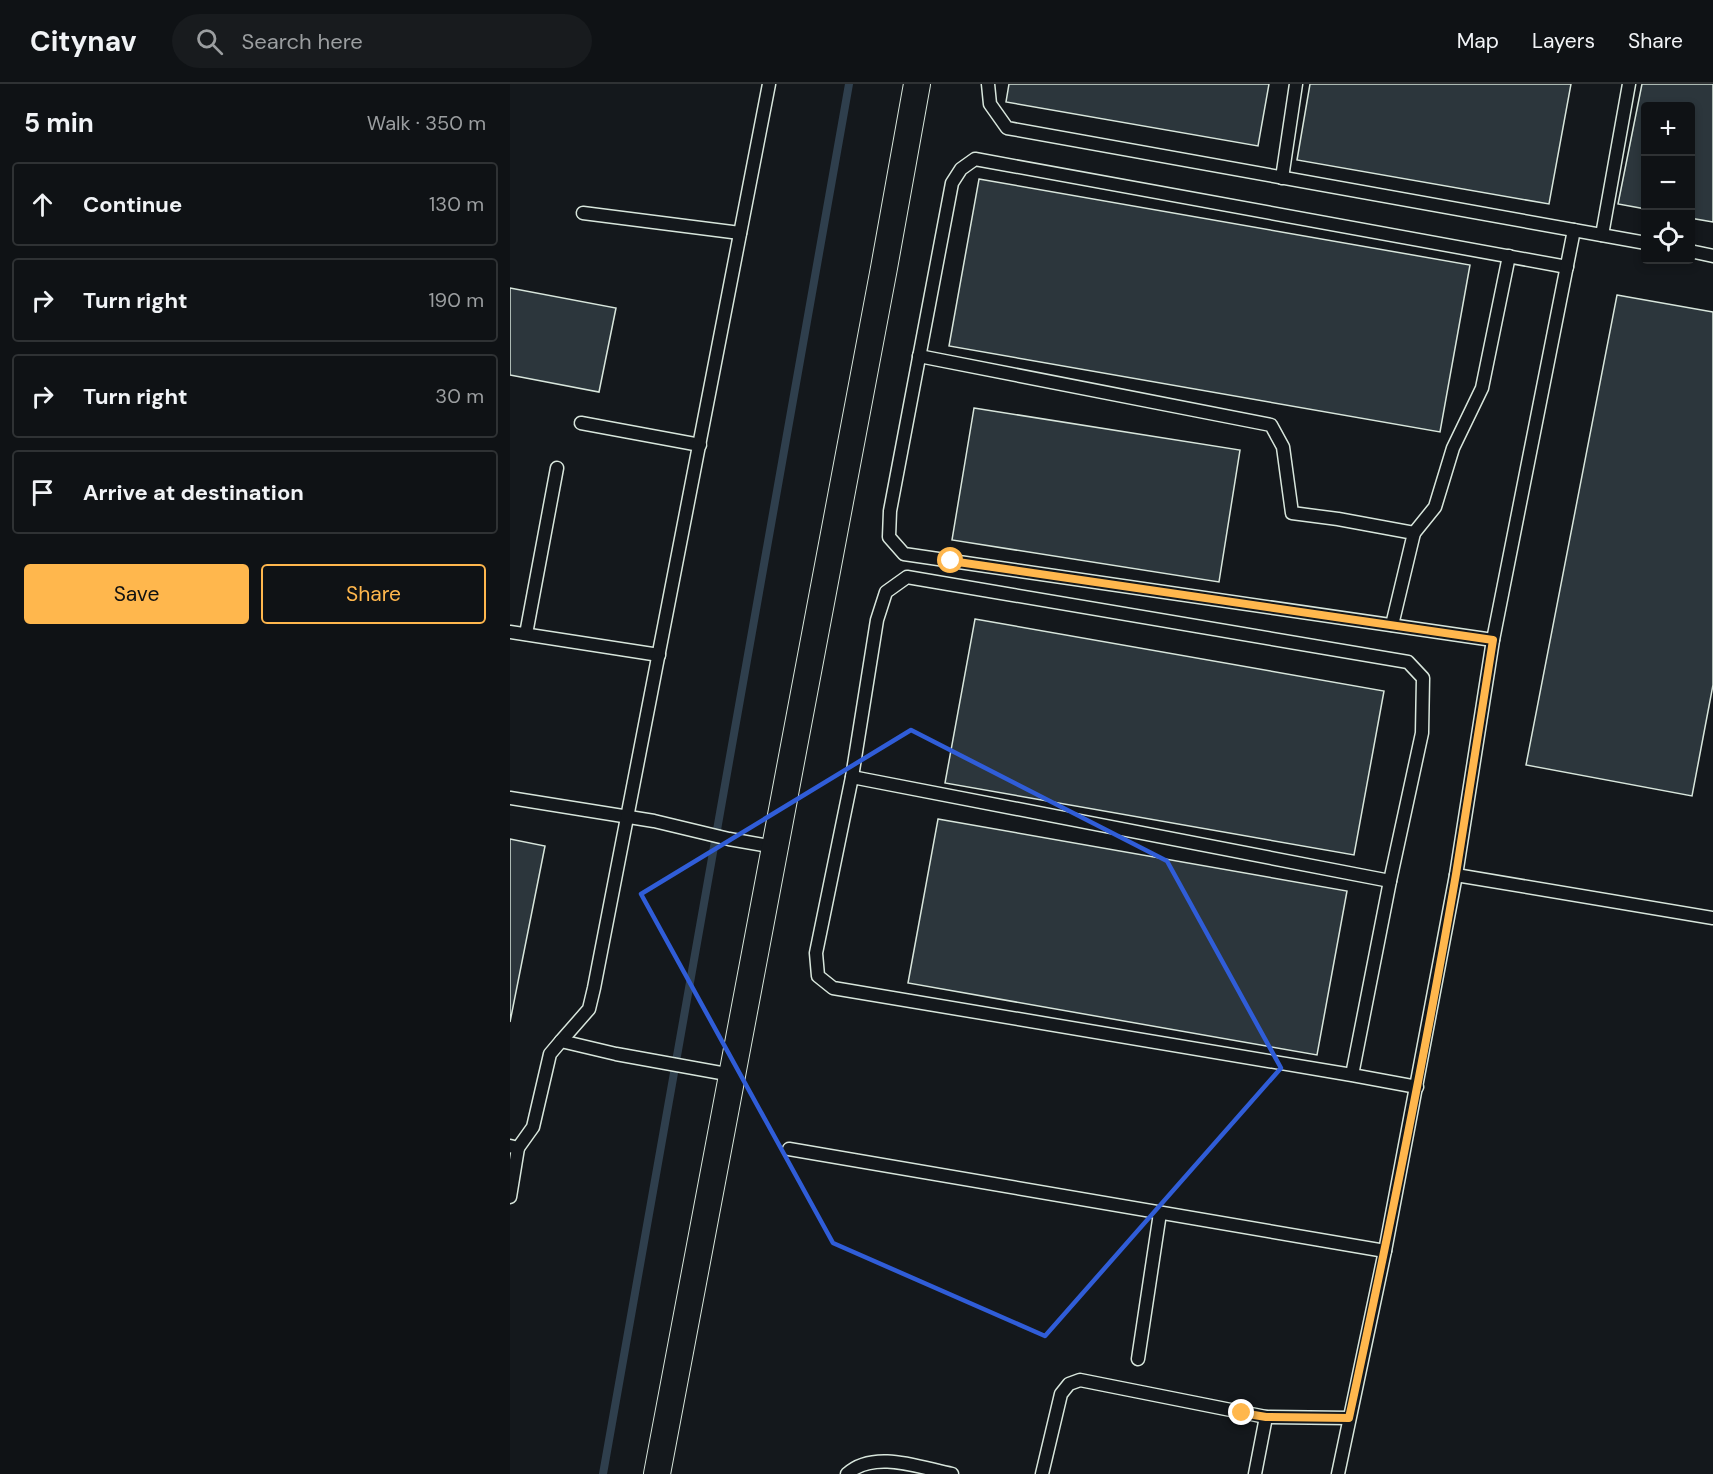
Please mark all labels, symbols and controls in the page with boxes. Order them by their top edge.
search box [172,14,592,68]
text: Citynav [30,23,136,60]
icon: search [193,25,226,58]
text: Search here [241,27,363,56]
text: Map [1457,27,1499,55]
text: Layers [1532,27,1595,55]
text: Share [1628,27,1683,55]
map controls [1641,102,1695,264]
button: + [1641,102,1695,156]
text: 5 min [24,106,94,140]
text: Walk · 350 m [367,110,486,136]
button: − [1641,156,1695,210]
icon: ahead [26,188,59,221]
text: Continue [83,190,182,219]
text: 130 m [429,191,484,217]
button: locate [1641,210,1695,264]
icon: right [26,284,59,317]
text: Turn right [83,286,188,315]
text: 190 m [428,287,484,313]
icon: right [26,380,59,413]
text: Turn right [83,382,188,411]
text: 30 m [435,383,484,409]
icon: arrive [26,476,59,509]
text: Arrive at destination [83,478,304,507]
route start [937,547,963,573]
button: Save [24,564,249,624]
button: Share [261,564,486,624]
route end [1228,1399,1254,1425]

